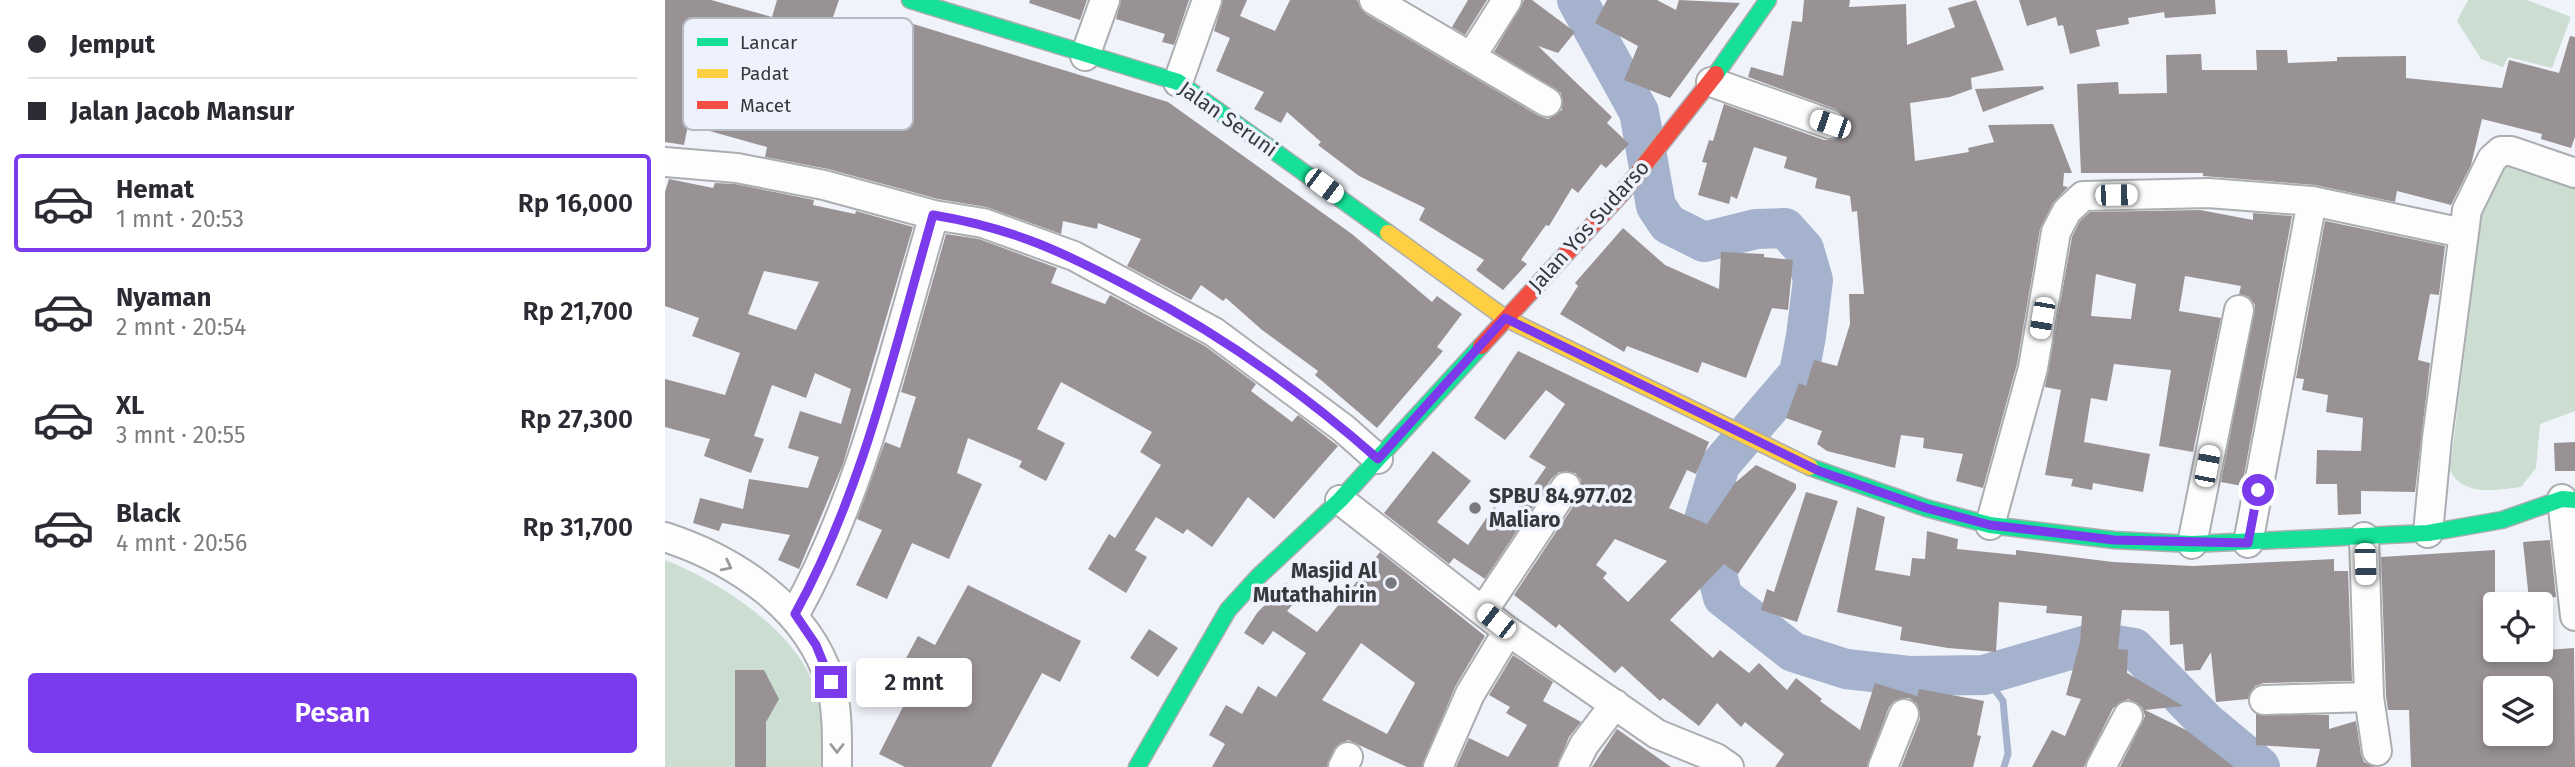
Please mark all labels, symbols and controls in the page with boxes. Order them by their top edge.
legend [683,18,913,130]
text: Jemput [70,29,155,60]
text: Lancar [740,31,798,54]
text: Padat [740,62,789,85]
street label: Jalan Seruni [1174,76,1282,162]
text: Macet [740,94,791,117]
text: Jalan Jacob Mansur [70,96,294,127]
car [1807,107,1854,141]
street label: Jalan Yos Sudarso [1523,155,1655,297]
car [1301,165,1348,207]
icon: car [32,172,95,235]
text: Hemat [116,174,194,205]
car [2095,184,2138,206]
text: Rp 16,000 [518,188,633,219]
text: 1 mnt · 20:53 [116,205,244,233]
icon: car [32,280,95,343]
text: Nyaman [116,282,212,313]
car [2029,295,2056,341]
text: Rp 21,700 [523,296,633,327]
text: 2 mnt · 20:54 [116,313,246,341]
icon: car [32,388,95,451]
text: XL [116,390,144,421]
text: Rp 27,300 [520,404,633,435]
text: 3 mnt · 20:55 [116,421,246,449]
car [2193,443,2222,489]
route start [2242,474,2274,506]
place label: SPBU 84.977.02 Maliaro [1489,483,1633,533]
icon: car [32,496,95,559]
text: Black [116,498,181,529]
marker: SPBU 84.977.02 Maliaro [1467,500,1483,516]
text: Rp 31,700 [522,512,633,543]
text: 4 mnt · 20:56 [116,529,247,557]
car [2354,543,2377,585]
one-way arrow [720,557,732,571]
place label: Masjid Al Mutathahirin [1253,558,1378,608]
marker: Masjid Al Mutathahirin [1383,575,1399,591]
map controls [2483,592,2553,746]
button: locate [2483,592,2553,662]
car [1473,600,1520,642]
callout: 2 mnt [855,658,971,706]
route end [815,666,847,698]
text: 2 mnt [885,668,943,696]
button: Pesan [28,673,637,753]
button: layers [2483,676,2553,746]
one-way arrow [829,743,845,754]

